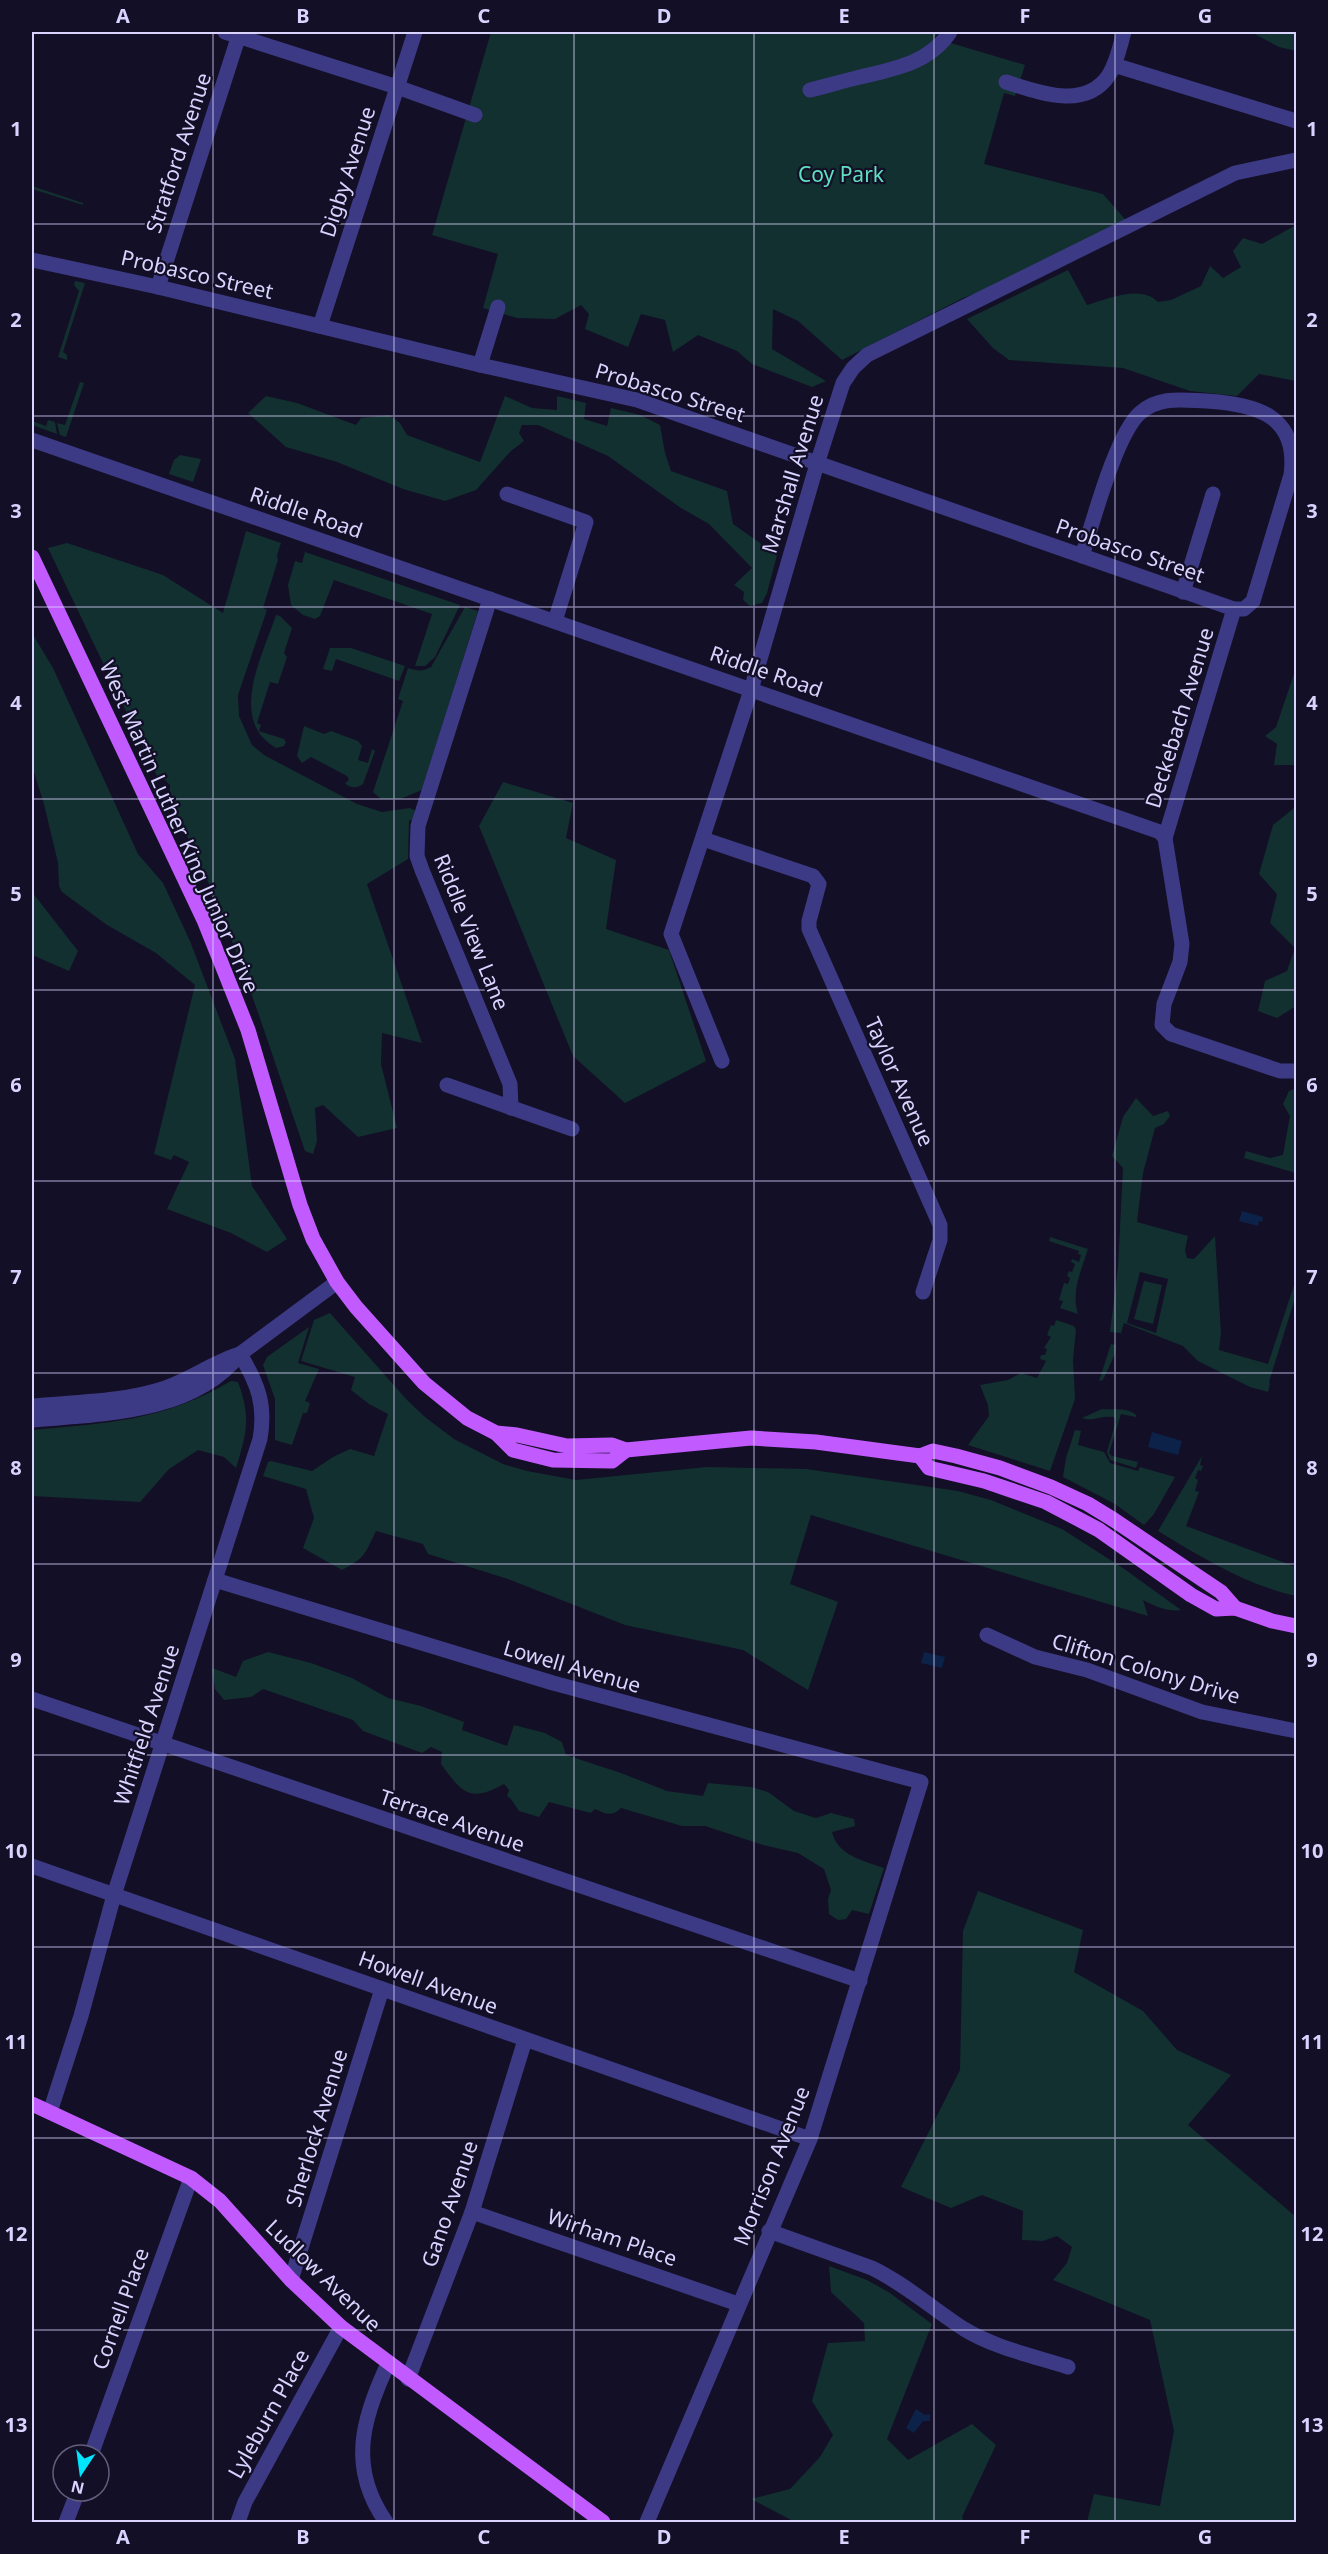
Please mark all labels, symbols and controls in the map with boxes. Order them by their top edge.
text: A [116,2,130,29]
text: B [296,2,310,29]
text: C [478,2,491,29]
text: D [657,2,671,29]
text: E [838,2,850,29]
text: F [1020,2,1030,29]
text: G [1198,2,1212,29]
street label: Stratford Avenue [139,69,217,236]
street label: Digby Avenue [313,103,381,241]
text: 1 [10,115,22,142]
text: 1 [1306,115,1318,142]
park label: Coy Park [798,160,885,188]
street label: Probasco Street [118,243,276,305]
text: 2 [10,306,22,333]
text: 2 [1306,306,1318,333]
street label: Probasco Street [592,356,749,428]
street label: Marshall Avenue [755,391,829,556]
street label: Riddle Road [246,480,366,544]
text: 3 [10,497,22,524]
text: 3 [1306,497,1318,524]
street label: Probasco Street [1052,512,1209,589]
street label: Deckebach Avenue [1138,624,1220,811]
street label: Riddle Road [706,639,826,703]
street label: West Martin Luther King Junior Drive [94,656,266,997]
text: 4 [10,689,22,716]
text: 4 [1306,689,1318,716]
street label: Riddle View Lane [428,849,516,1014]
text: 5 [10,880,22,907]
text: 5 [1306,880,1318,907]
street label: Taylor Avenue [859,1013,941,1151]
text: 6 [10,1071,22,1098]
text: 6 [1306,1071,1318,1098]
text: 7 [10,1263,22,1290]
text: 7 [1306,1263,1318,1290]
text: 8 [10,1454,22,1481]
text: 8 [1306,1454,1318,1481]
street label: Clifton Colony Drive [1049,1626,1244,1710]
street label: Lowell Avenue [500,1633,644,1699]
street label: Whitfield Avenue [107,1641,185,1809]
text: 9 [10,1646,22,1673]
text: 9 [1306,1646,1318,1673]
street label: Terrace Avenue [376,1782,529,1858]
text: 10 [5,1837,27,1864]
text: 10 [1301,1837,1323,1864]
street label: Howell Avenue [355,1944,502,2020]
text: 11 [5,2028,27,2055]
text: 11 [1301,2028,1323,2055]
street label: Sherlock Avenue [279,2045,353,2210]
street label: Morrison Avenue [726,2082,816,2249]
street label: Gano Avenue [414,2137,484,2271]
street label: Wirham Place [544,2202,681,2272]
street label: Ludlow Avenue [260,2213,387,2338]
text: 12 [5,2220,27,2247]
text: 12 [1301,2220,1323,2247]
street label: Cornell Place [85,2244,155,2373]
street label: Lyleburn Place [221,2344,315,2483]
text: 13 [5,2411,27,2438]
text: 13 [1301,2411,1323,2438]
north arrow [51,2443,111,2503]
text: N [69,2475,86,2500]
text: A [116,2523,130,2550]
text: B [296,2523,310,2550]
text: C [478,2523,491,2550]
text: D [657,2523,671,2550]
text: E [838,2523,850,2550]
text: F [1020,2523,1030,2550]
text: G [1198,2523,1212,2550]

